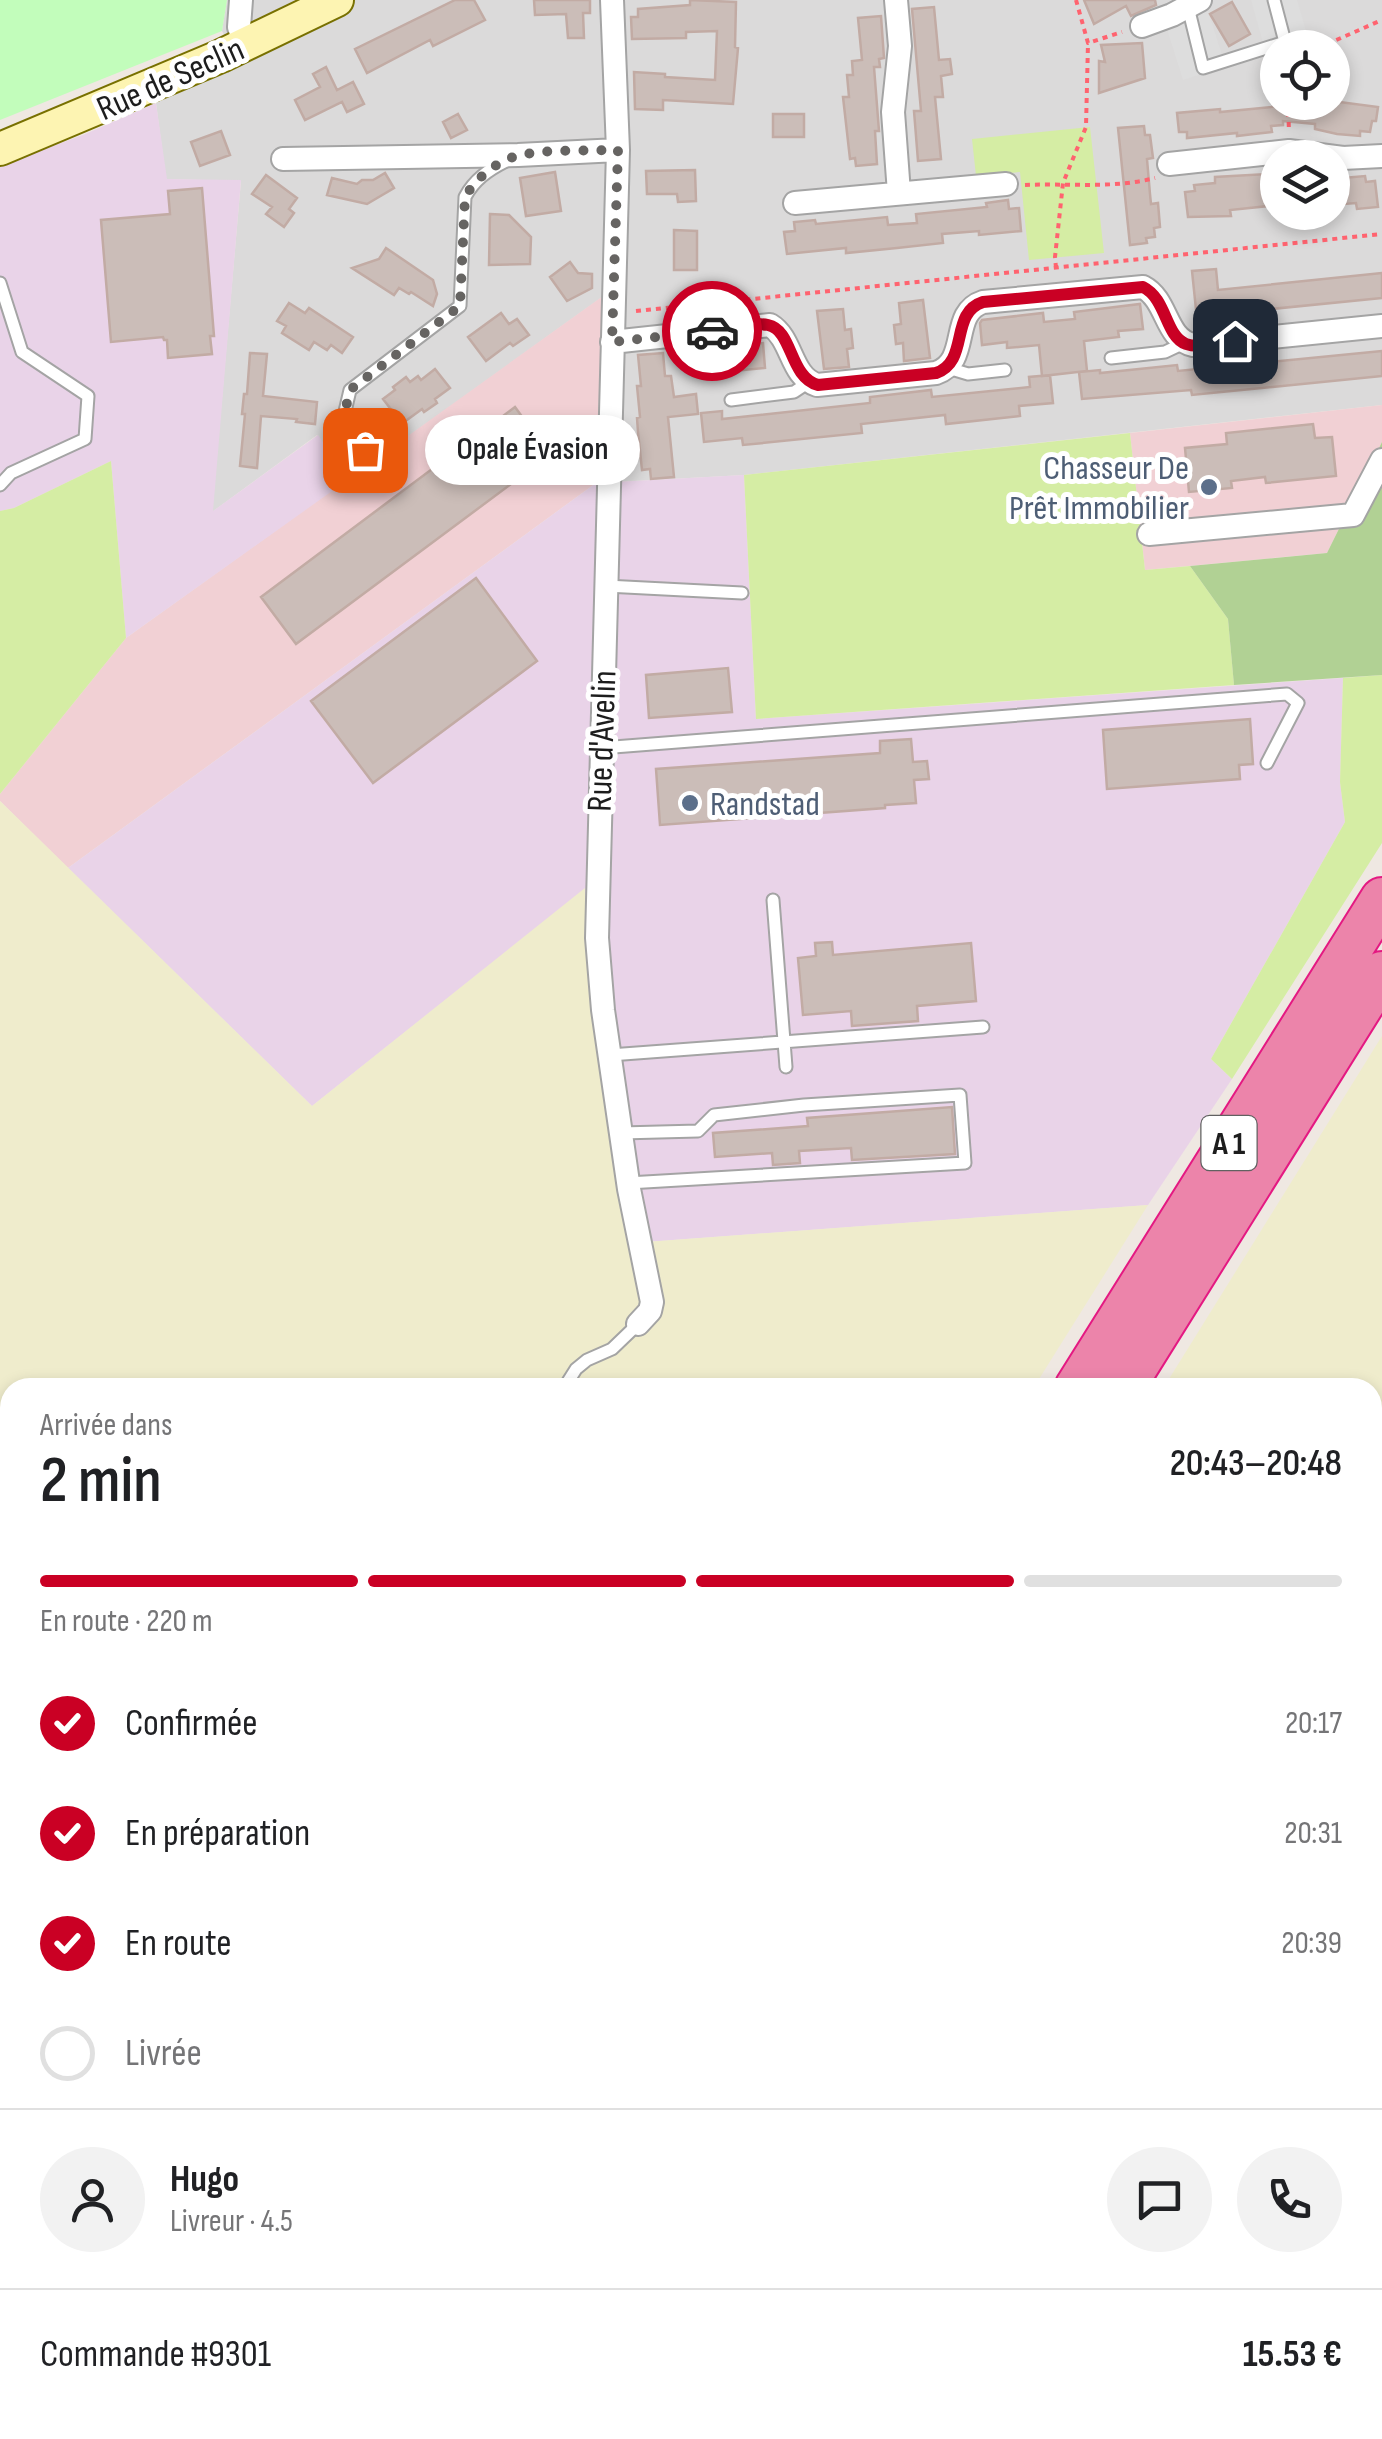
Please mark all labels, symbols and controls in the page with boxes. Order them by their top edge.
street label: Rue de Seclin [90,28,251,131]
map controls [1260,30,1350,230]
button: locate [1260,30,1350,120]
button: layers [1260,140,1350,230]
courier [662,281,762,381]
pin [1193,299,1278,384]
icon: car [685,304,740,359]
icon: home [1208,314,1263,369]
pin [323,408,408,493]
callout: Opale Évasion [425,415,640,485]
icon: bag [338,423,393,478]
text: Opale Évasion [456,430,609,469]
place label: Chasseur De Prêt Immobilier [1009,447,1189,530]
marker: Chasseur De Prêt Immobilier [1198,476,1220,498]
street label: Rue d'Avelin [579,670,626,812]
place label: Randstad [710,783,820,826]
marker: Randstad [679,792,701,814]
road number: A 1 [1202,1116,1256,1170]
text: Arrivée dans [40,1406,172,1445]
text: 20:43–20:48 [1170,1441,1342,1486]
text: 2 min [40,1443,162,1521]
text: En route · 220 m [40,1602,213,1641]
icon: check [40,1696,95,1751]
text: Confirmée [125,1701,258,1746]
text: 20:17 [1285,1704,1342,1743]
icon: check [40,1806,95,1861]
text: En préparation [125,1811,310,1856]
text: 20:31 [1284,1814,1342,1853]
icon: check [40,1916,95,1971]
text: En route [125,1921,231,1966]
text: 20:39 [1281,1924,1342,1963]
text: Livrée [125,2031,202,2076]
button: person [40,2147,145,2252]
button: chat [1107,2147,1212,2252]
button: phone [1237,2147,1342,2252]
text: Hugo [170,2157,239,2202]
text: Livreur · 4.5 [170,2202,293,2241]
text: Commande #9301 [40,2332,271,2377]
text: 15.53 € [1243,2332,1342,2377]

